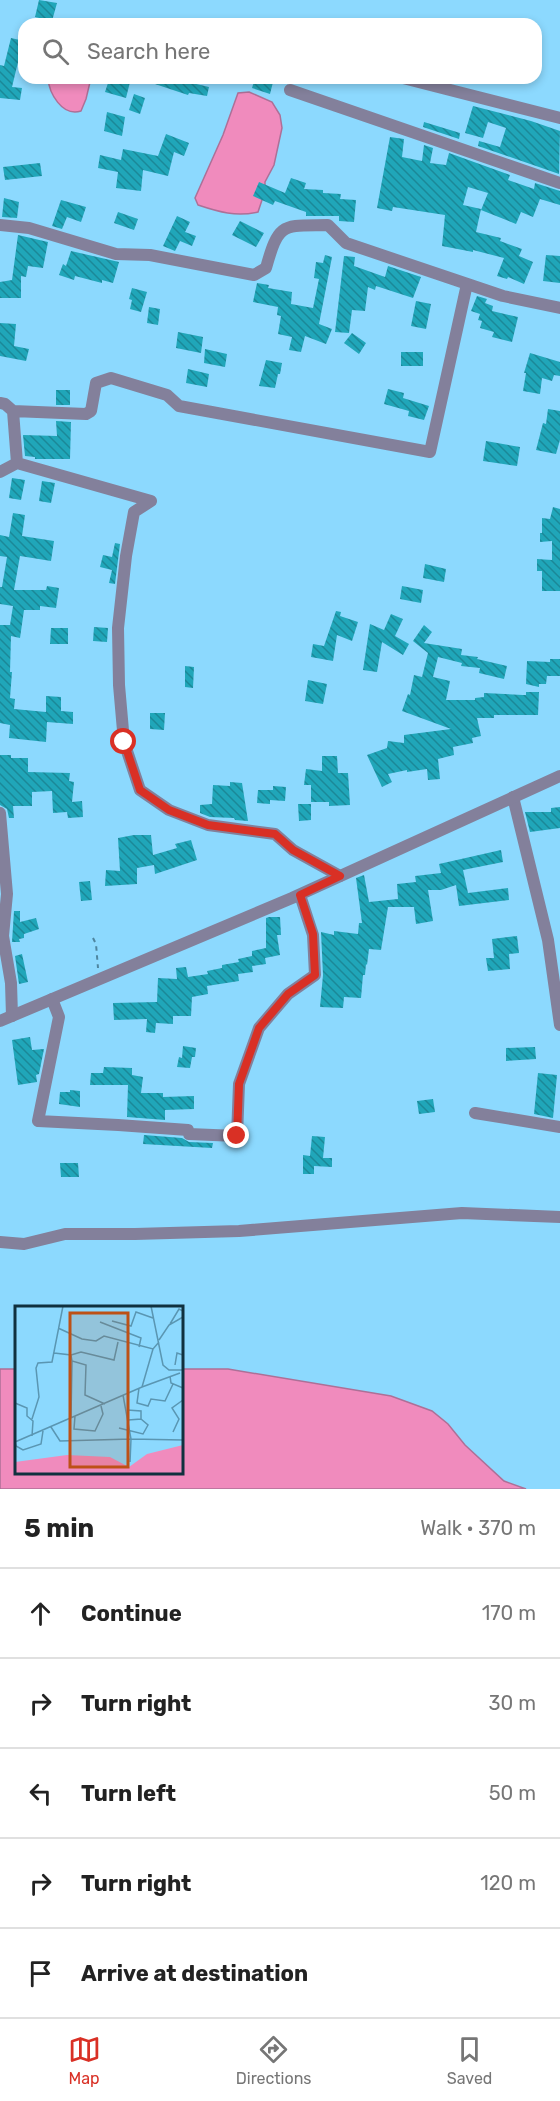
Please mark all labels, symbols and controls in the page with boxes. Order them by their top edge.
search box [18,18,542,84]
icon: search [39,35,72,68]
text: Search here [87,38,210,65]
route start [110,728,136,754]
route end [223,1122,249,1148]
inset map [15,1306,183,1474]
text: 5 min [24,1513,94,1544]
text: Walk · 370 m [420,1516,536,1540]
icon: ahead [24,1597,57,1630]
text: Continue [81,1600,182,1627]
text: 170 m [482,1601,536,1625]
icon: right [24,1687,57,1720]
text: Turn right [81,1690,191,1717]
text: 30 m [489,1691,536,1715]
icon: left [24,1777,57,1810]
text: Turn left [81,1780,176,1807]
text: 50 m [489,1781,536,1805]
icon: right [24,1867,57,1900]
text: Turn right [81,1870,191,1897]
text: 120 m [480,1871,536,1895]
icon: arrive [24,1957,57,1990]
text: Arrive at destination [81,1960,308,1987]
tab: Map [68,2033,101,2088]
tab: Directions [236,2033,312,2088]
tab: Saved [447,2033,492,2088]

